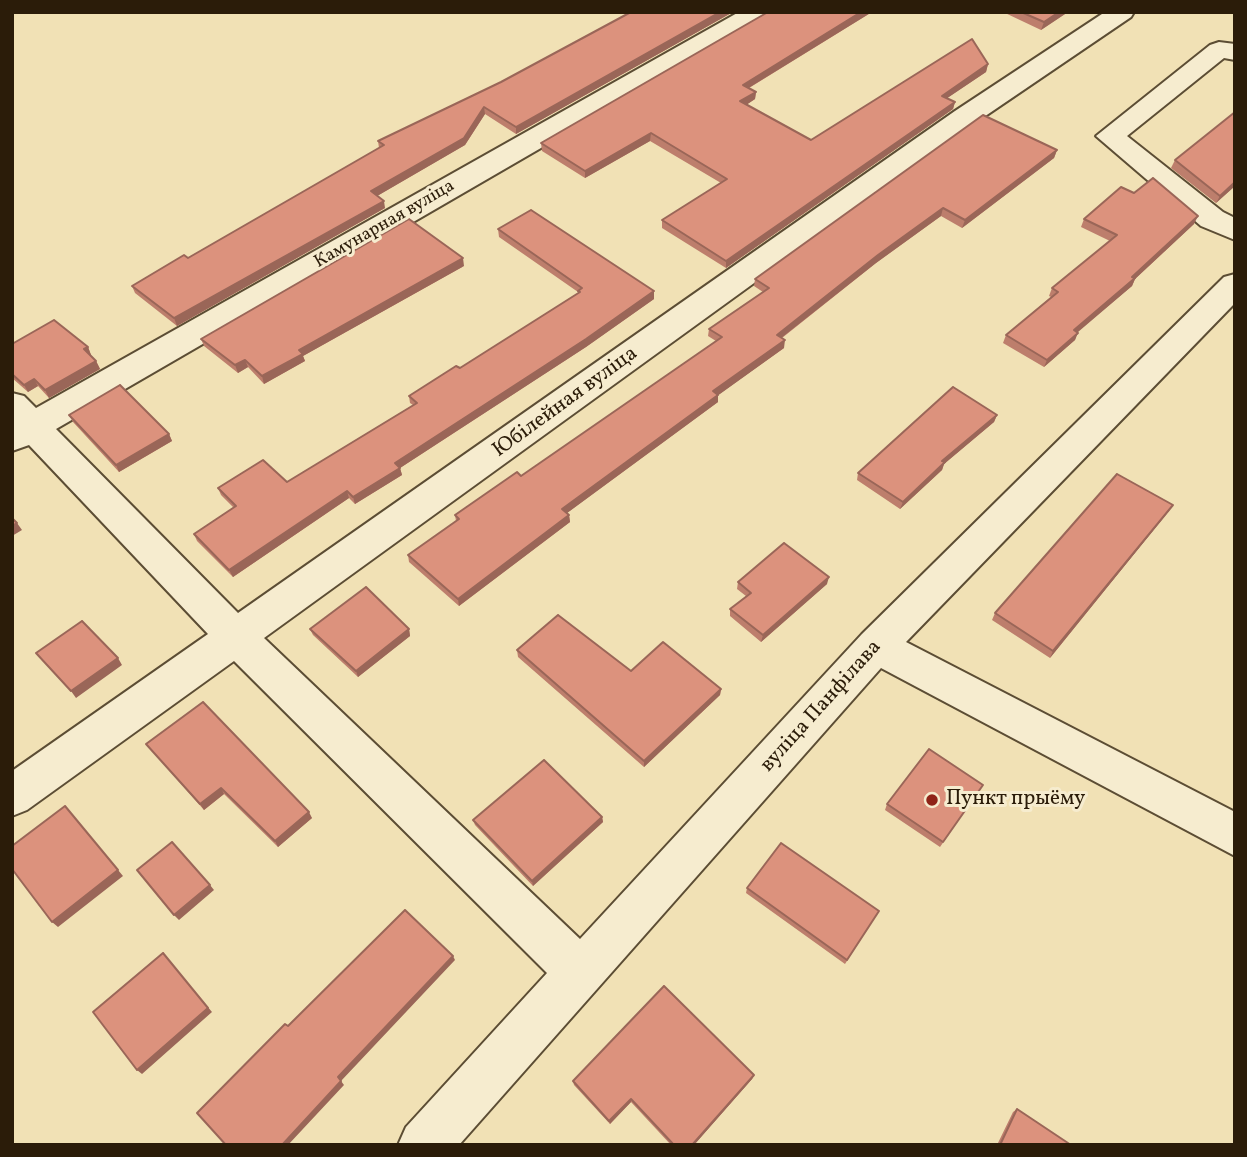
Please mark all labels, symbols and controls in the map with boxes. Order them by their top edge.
street label: Камунарная вуліца [311,176,459,274]
street label: Юбілейная вуліца [489,342,643,464]
street label: вуліца Панфілава [756,636,888,778]
place label: Пункт прыёму [946,787,1085,813]
marker: Пункт прыёму [924,792,940,808]

